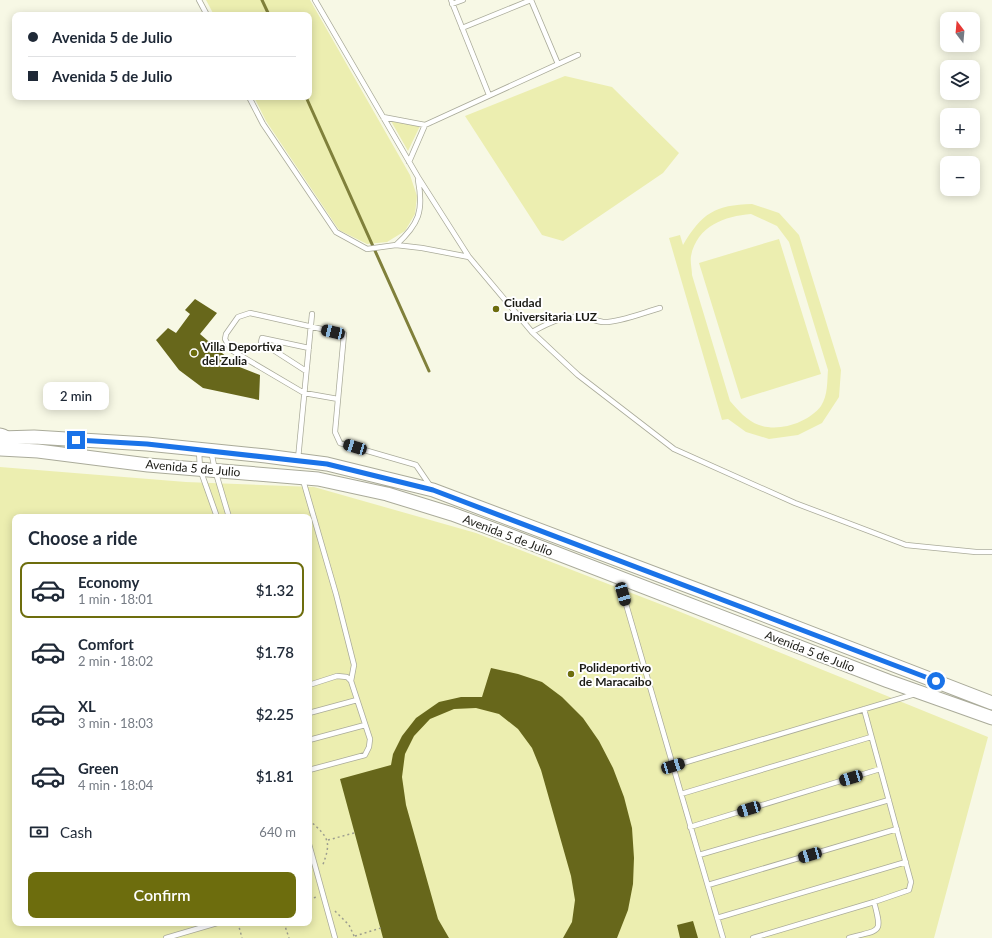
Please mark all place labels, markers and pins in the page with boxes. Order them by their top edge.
place label: Ciudad Universitaria LUZ [504,295,597,324]
marker: Ciudad Universitaria LUZ [491,304,501,314]
place label: Villa Deportiva del Zulia [201,339,282,368]
marker: Villa Deportiva del Zulia [189,348,199,358]
place label: Polideportivo de Maracaibo [579,660,652,689]
marker: Polideportivo de Maracaibo [566,669,576,679]

